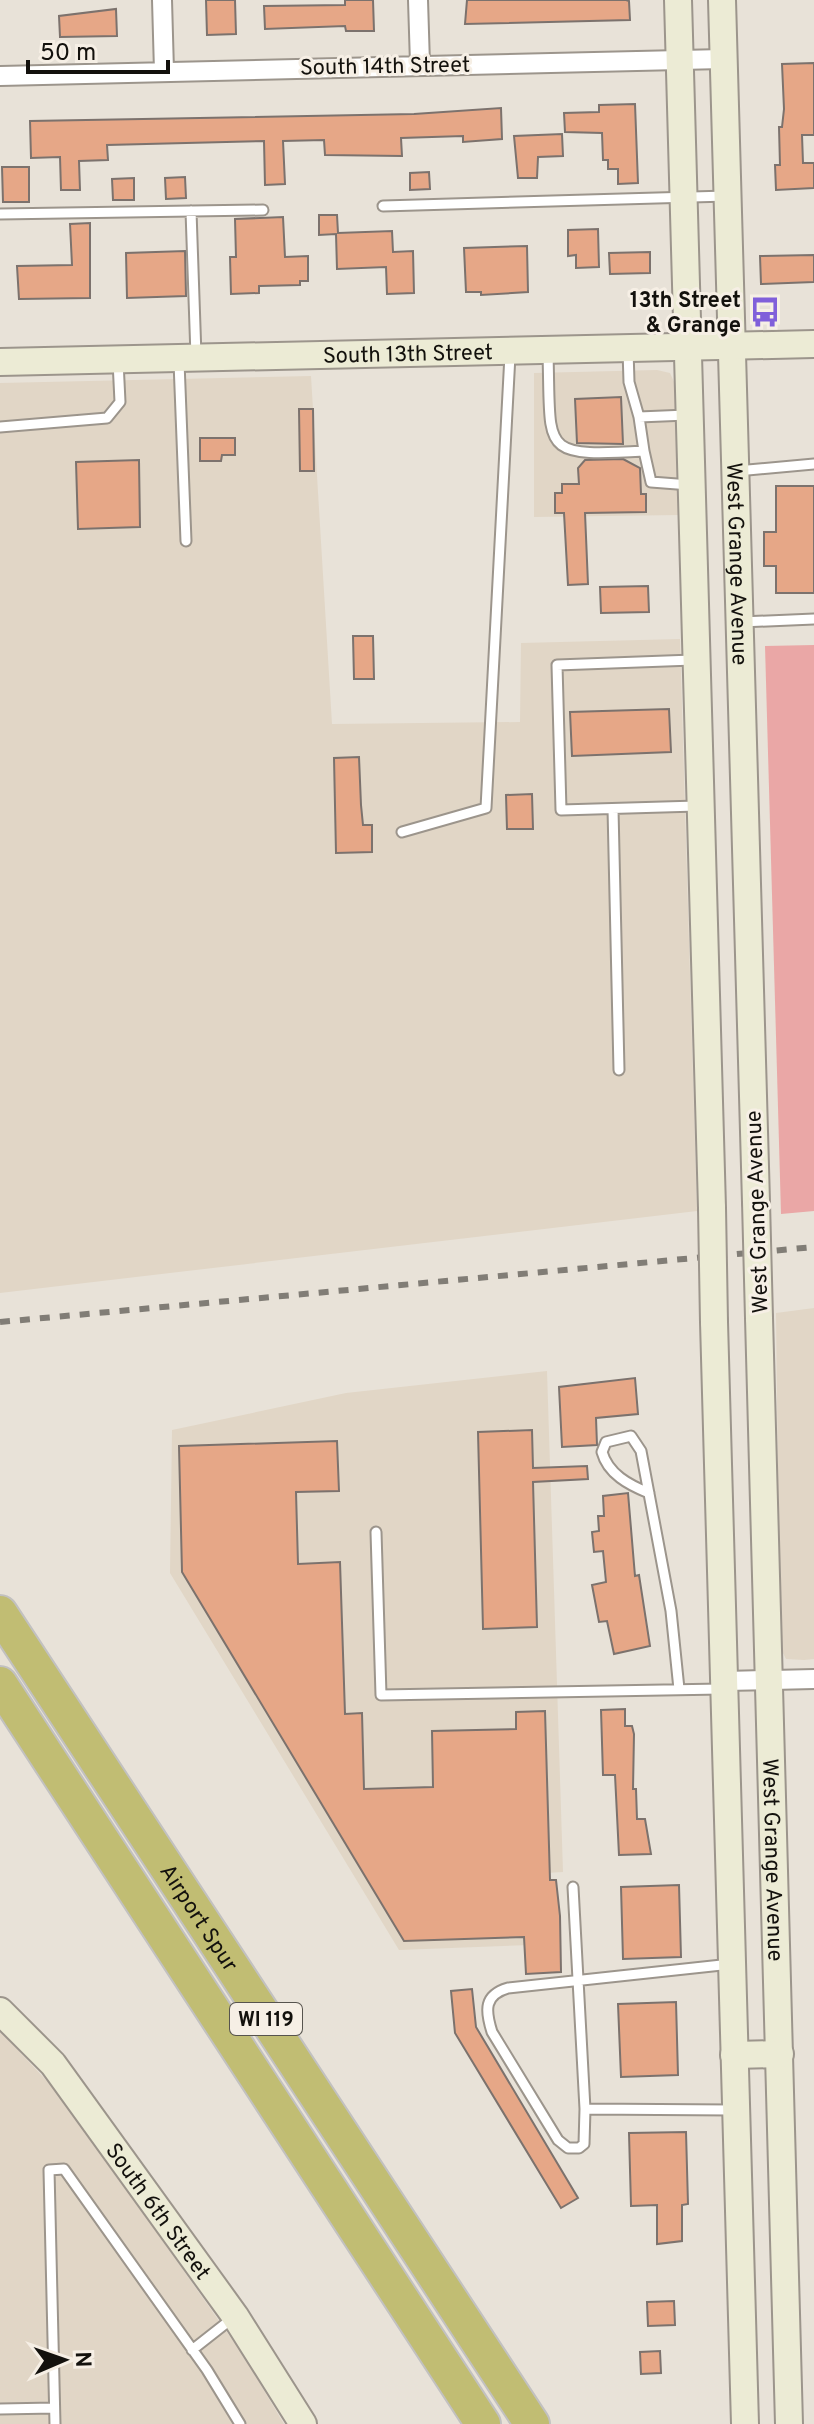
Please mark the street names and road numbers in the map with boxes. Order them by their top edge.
street label: South 14th Street [300,53,470,82]
street label: South 13th Street [323,340,493,371]
street label: West Grange Avenue [719,462,752,666]
street label: West Grange Avenue [741,1110,776,1314]
street label: West Grange Avenue [755,1758,787,1962]
street label: Airport Spur [153,1860,243,1978]
road number: WI 119 [230,2003,302,2035]
street label: South 6th Street [99,2139,215,2286]

